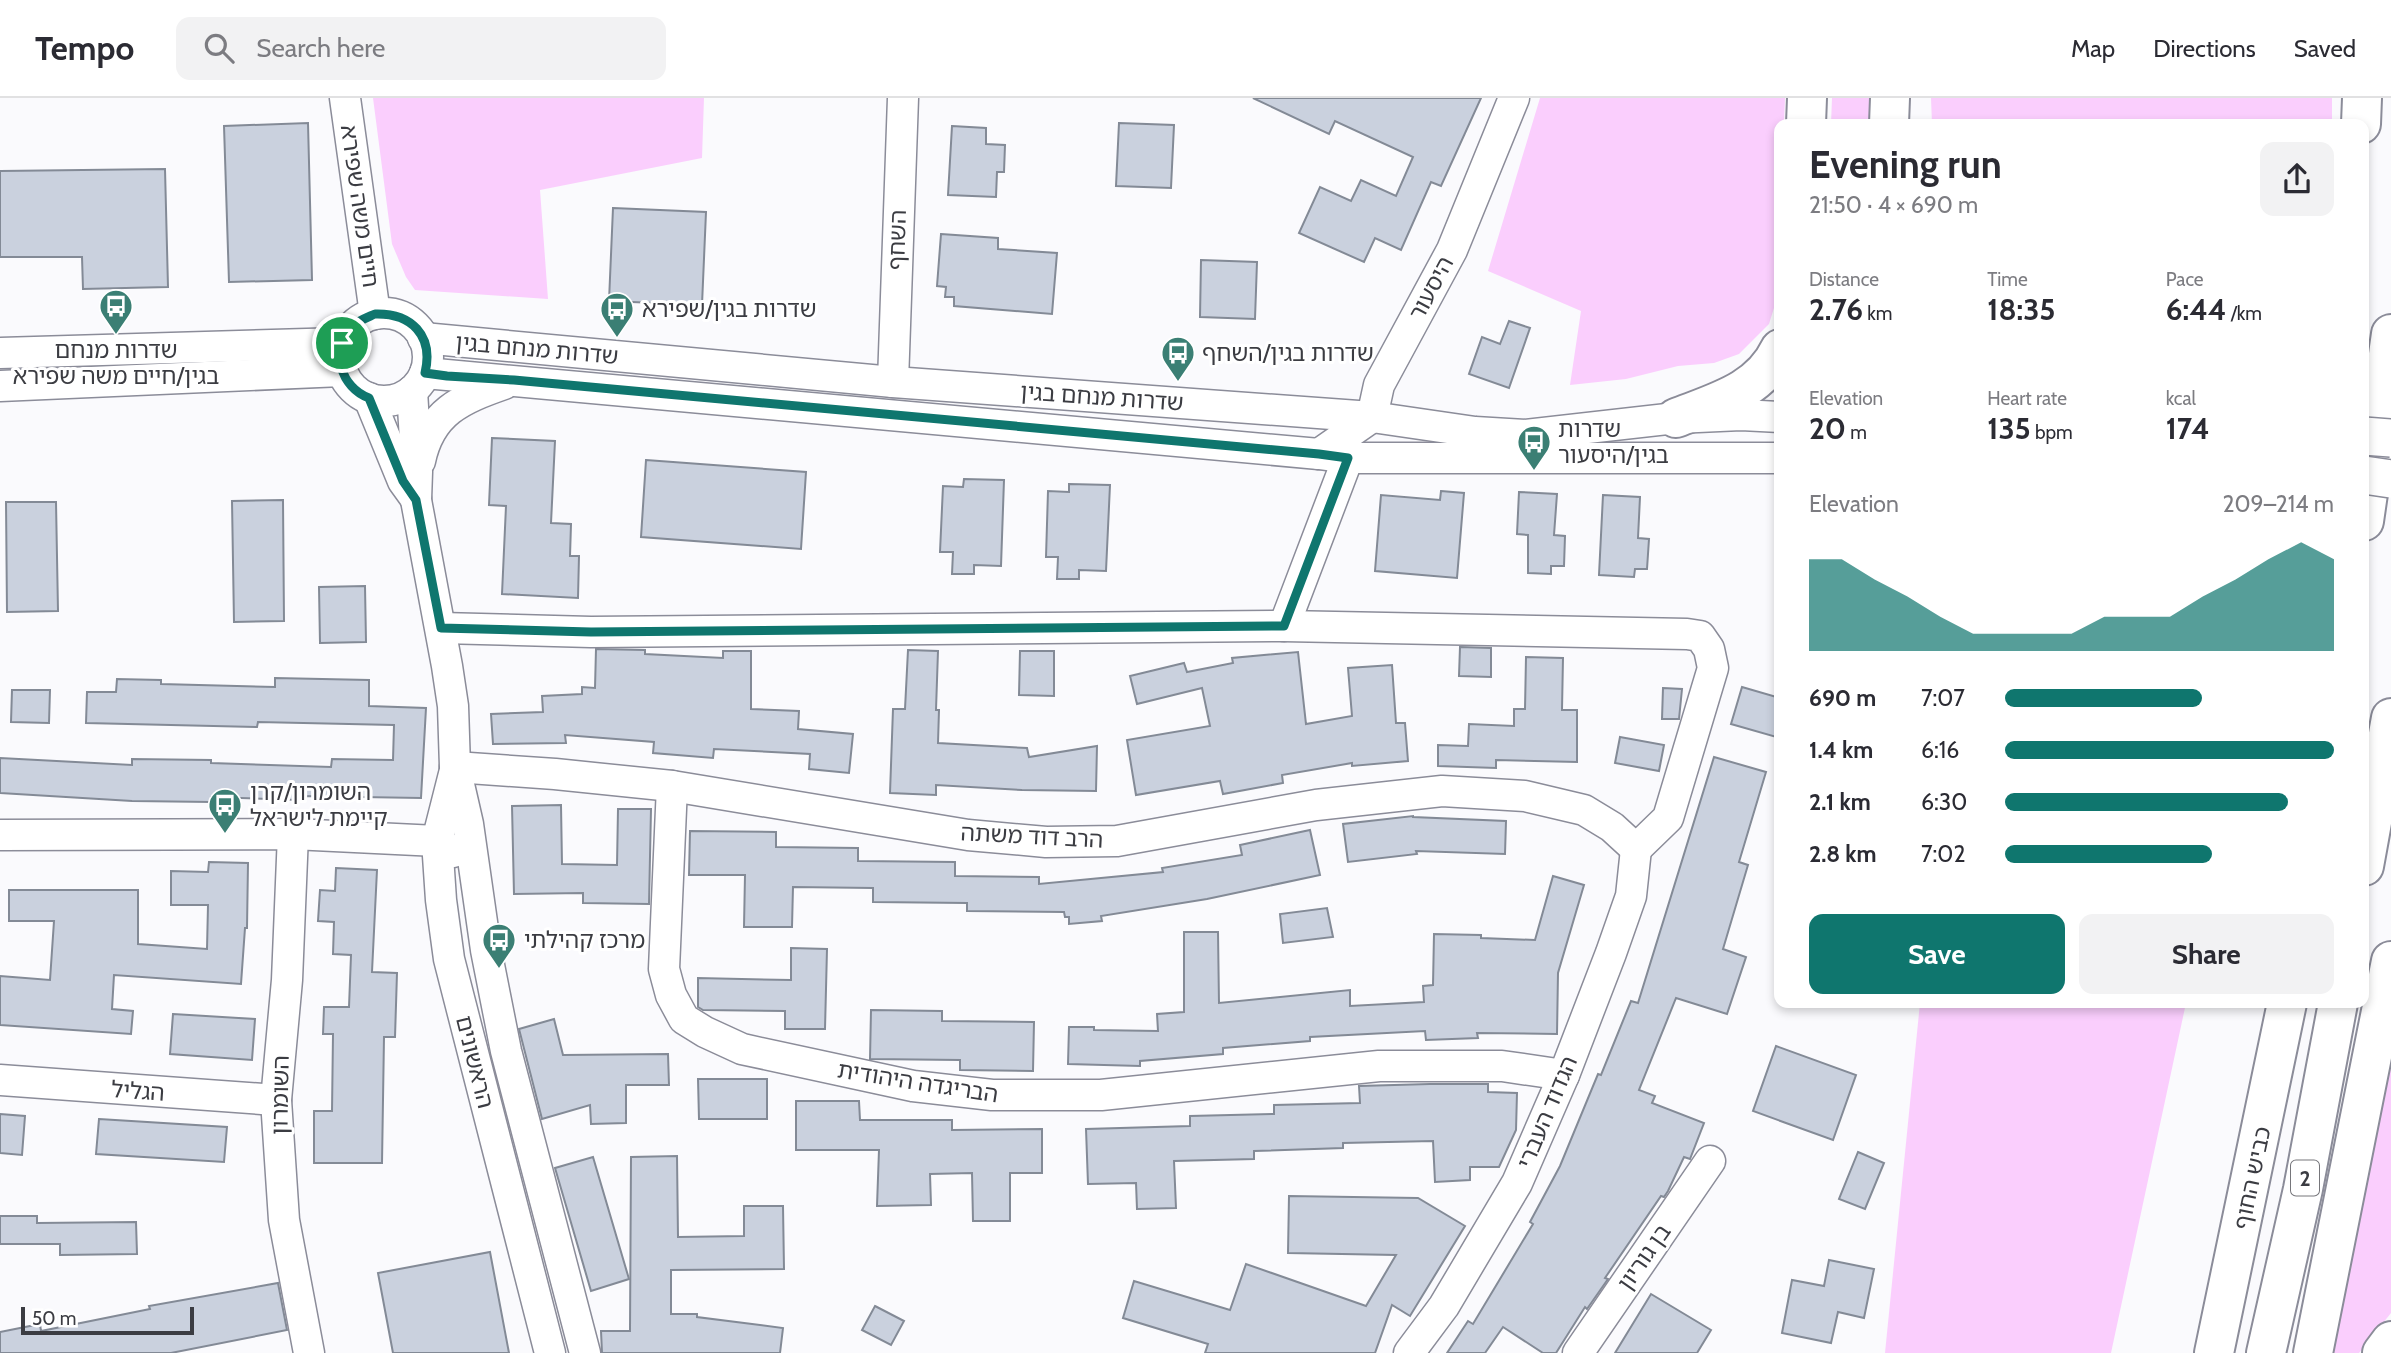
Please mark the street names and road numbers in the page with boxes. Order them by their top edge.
street label: חיים משה שפירא [335,123,385,289]
street label: השחף [882,209,912,271]
street label: היסעור [1403,251,1459,325]
street label: שדרות מנחם בגין [454,328,620,370]
street label: שדרות מנחם בגין [1019,377,1185,417]
street label: הרב דוד משתה [960,818,1104,854]
street label: הראשונים [450,1013,500,1111]
street label: הגדוד העברי [1511,1052,1583,1172]
street label: השומרון [265,1055,295,1135]
street label: הבריגדה היהודית [835,1055,1001,1109]
street label: הגליל [110,1075,166,1107]
street label: כביש החוף [2227,1124,2277,1232]
road number: 2 [2291,1160,2319,1196]
street label: בן גוריון [1611,1218,1677,1296]

